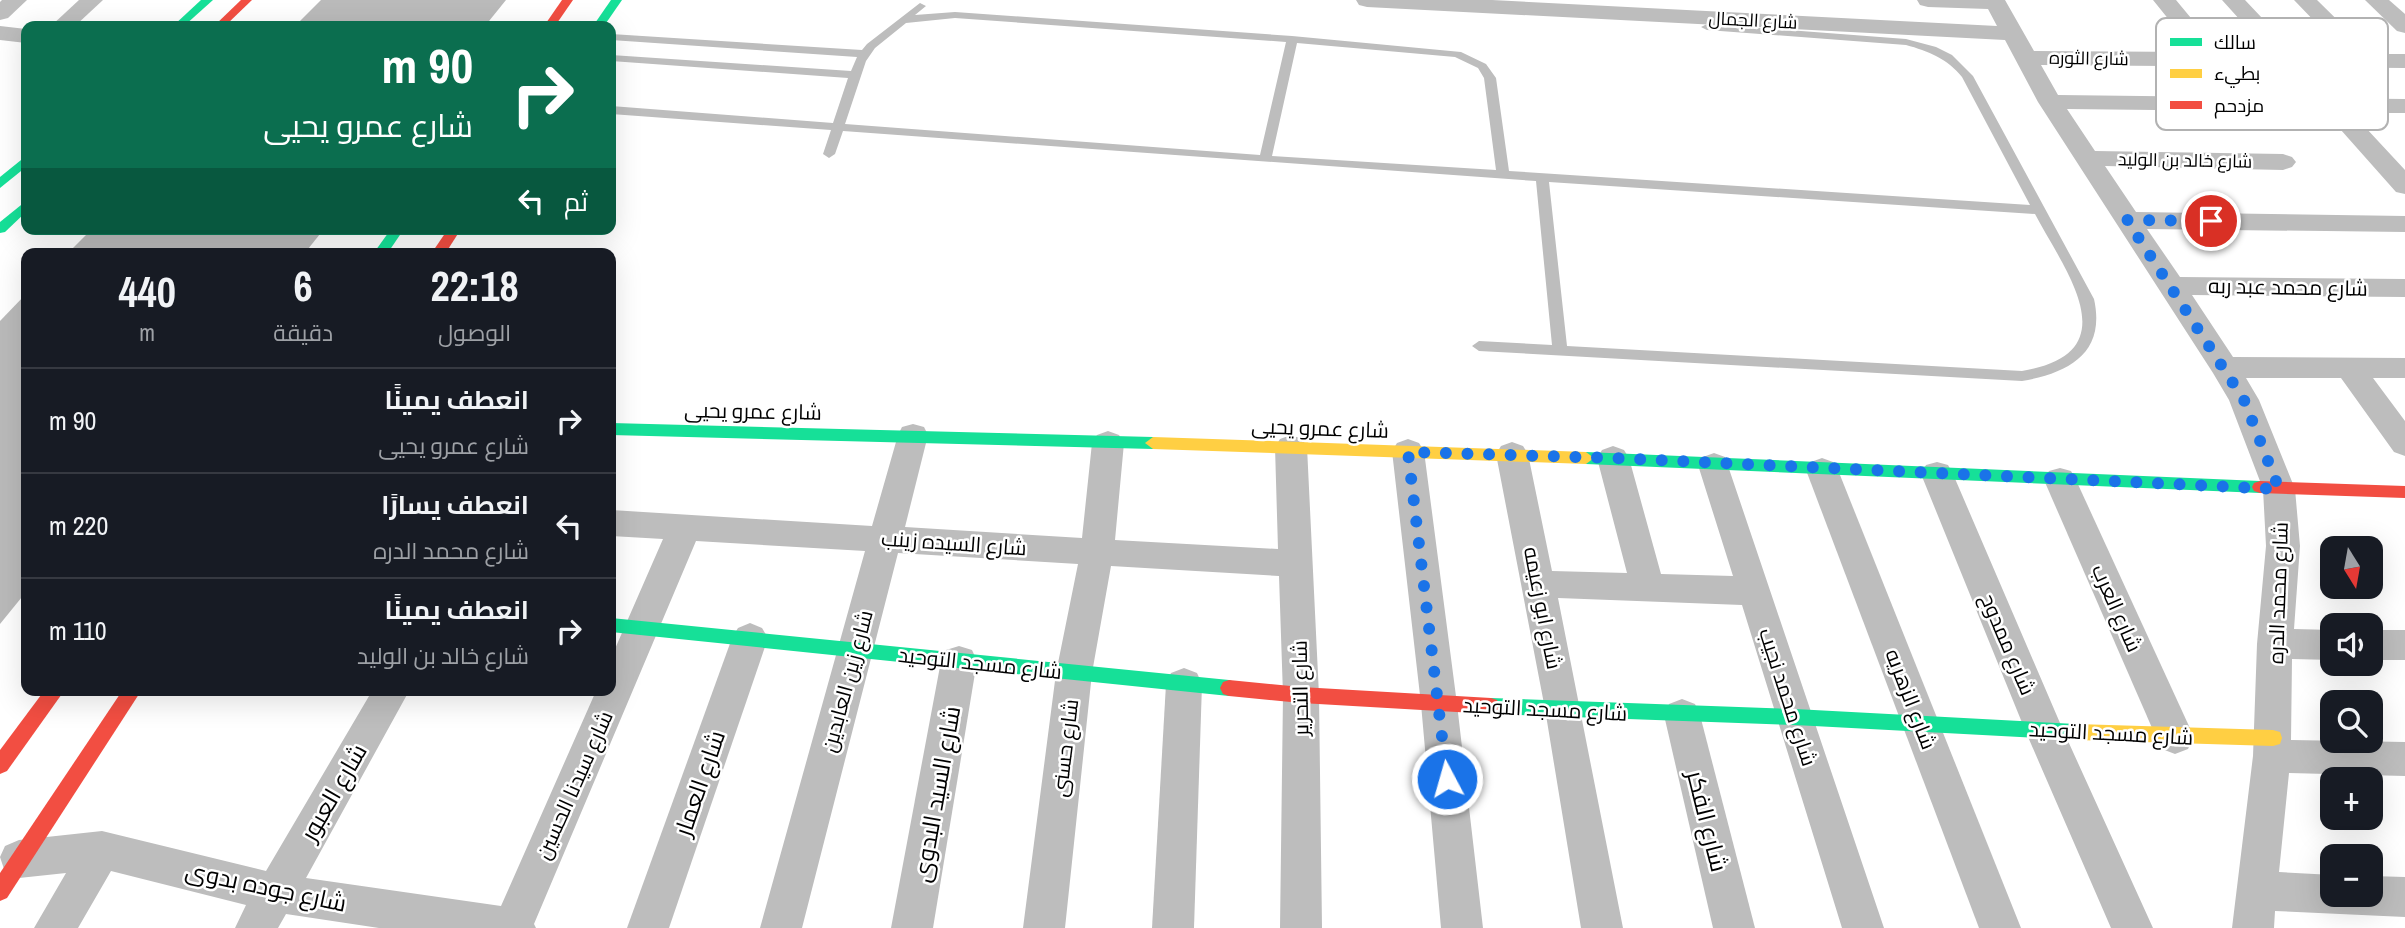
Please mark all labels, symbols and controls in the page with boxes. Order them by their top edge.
street label: شارع الجمال [1708,5,1798,35]
legend [2156,18,2388,130]
text: سالك [2214,29,2256,55]
text: 90 m [381,32,473,98]
street label: شارع الثوره [2049,45,2129,71]
icon: right [497,49,588,140]
text: بطيء [2214,60,2260,88]
text: مزدحم [2214,92,2264,119]
text: شارع عمرو يحيى [263,104,473,147]
street label: شارع خالد بن الوليد [2118,146,2252,174]
icon: left [512,182,550,220]
text: ثم [564,184,588,219]
pin [2181,191,2241,251]
icon: arrive [2192,202,2230,240]
text: 6 [294,258,313,314]
text: 22:18 [431,258,519,314]
text: 440 [118,264,176,320]
street label: شارع محمد عبد ربه [2208,271,2368,303]
text: m [139,317,155,348]
text: دقيقة [273,317,333,348]
text: الوصول [438,317,511,348]
text: انعطف يمينًا [384,382,529,417]
street label: شارع عمرو يحيى [684,395,822,427]
icon: right [550,402,588,440]
text: 90 m [49,403,96,438]
street label: شارع عمرو يحيى [1251,411,1389,445]
text: شارع عمرو يحيى [378,430,529,461]
text: انعطف يسارًا [381,487,529,522]
icon: left [550,507,588,545]
text: 220 m [49,508,108,543]
street label: شارع محمد الدره [2261,521,2295,665]
street label: شارع السيده زينب [880,523,1028,563]
text: شارع محمد الدره [373,535,529,566]
north arrow [2320,536,2384,598]
map controls [2320,536,2383,907]
street label: شارع ابو زعيمه [1517,544,1569,672]
street label: شارع العرب [2085,560,2149,656]
street label: شارع ممدوح [1974,589,2042,699]
text: انعطف يمينًا [384,592,529,627]
street label: شارع زين العابدين [814,607,880,755]
icon: right [550,612,588,650]
text: 110 m [49,613,107,648]
button: sound [2320,613,2383,676]
street label: شارع محمد نجيب [1752,624,1824,770]
text: شارع خالد بن الوليد [357,640,529,671]
street label: شارع مسجد التوحيد [897,640,1063,686]
street label: شارع التحرير [1285,640,1315,737]
street label: شارع الزهريه [1879,644,1943,754]
street label: شارع مسجد التوحيد [1462,690,1628,728]
button: search [2320,690,2383,753]
street label: شارع حسنى [1045,697,1085,799]
street label: شارع السيد البدوى [905,703,968,885]
street label: شارع سيدنا الحسين [528,706,620,864]
street label: شارع مسجد التوحيد [2028,714,2194,752]
street label: شارع العمار [665,726,733,842]
street label: شارع العبور [291,737,375,849]
position arrow [1410,742,1484,816]
street label: شارع الفكر [1679,765,1736,875]
button: + [2320,767,2383,830]
button: − [2320,844,2383,907]
street label: شارع جوده بدوى [182,853,350,920]

